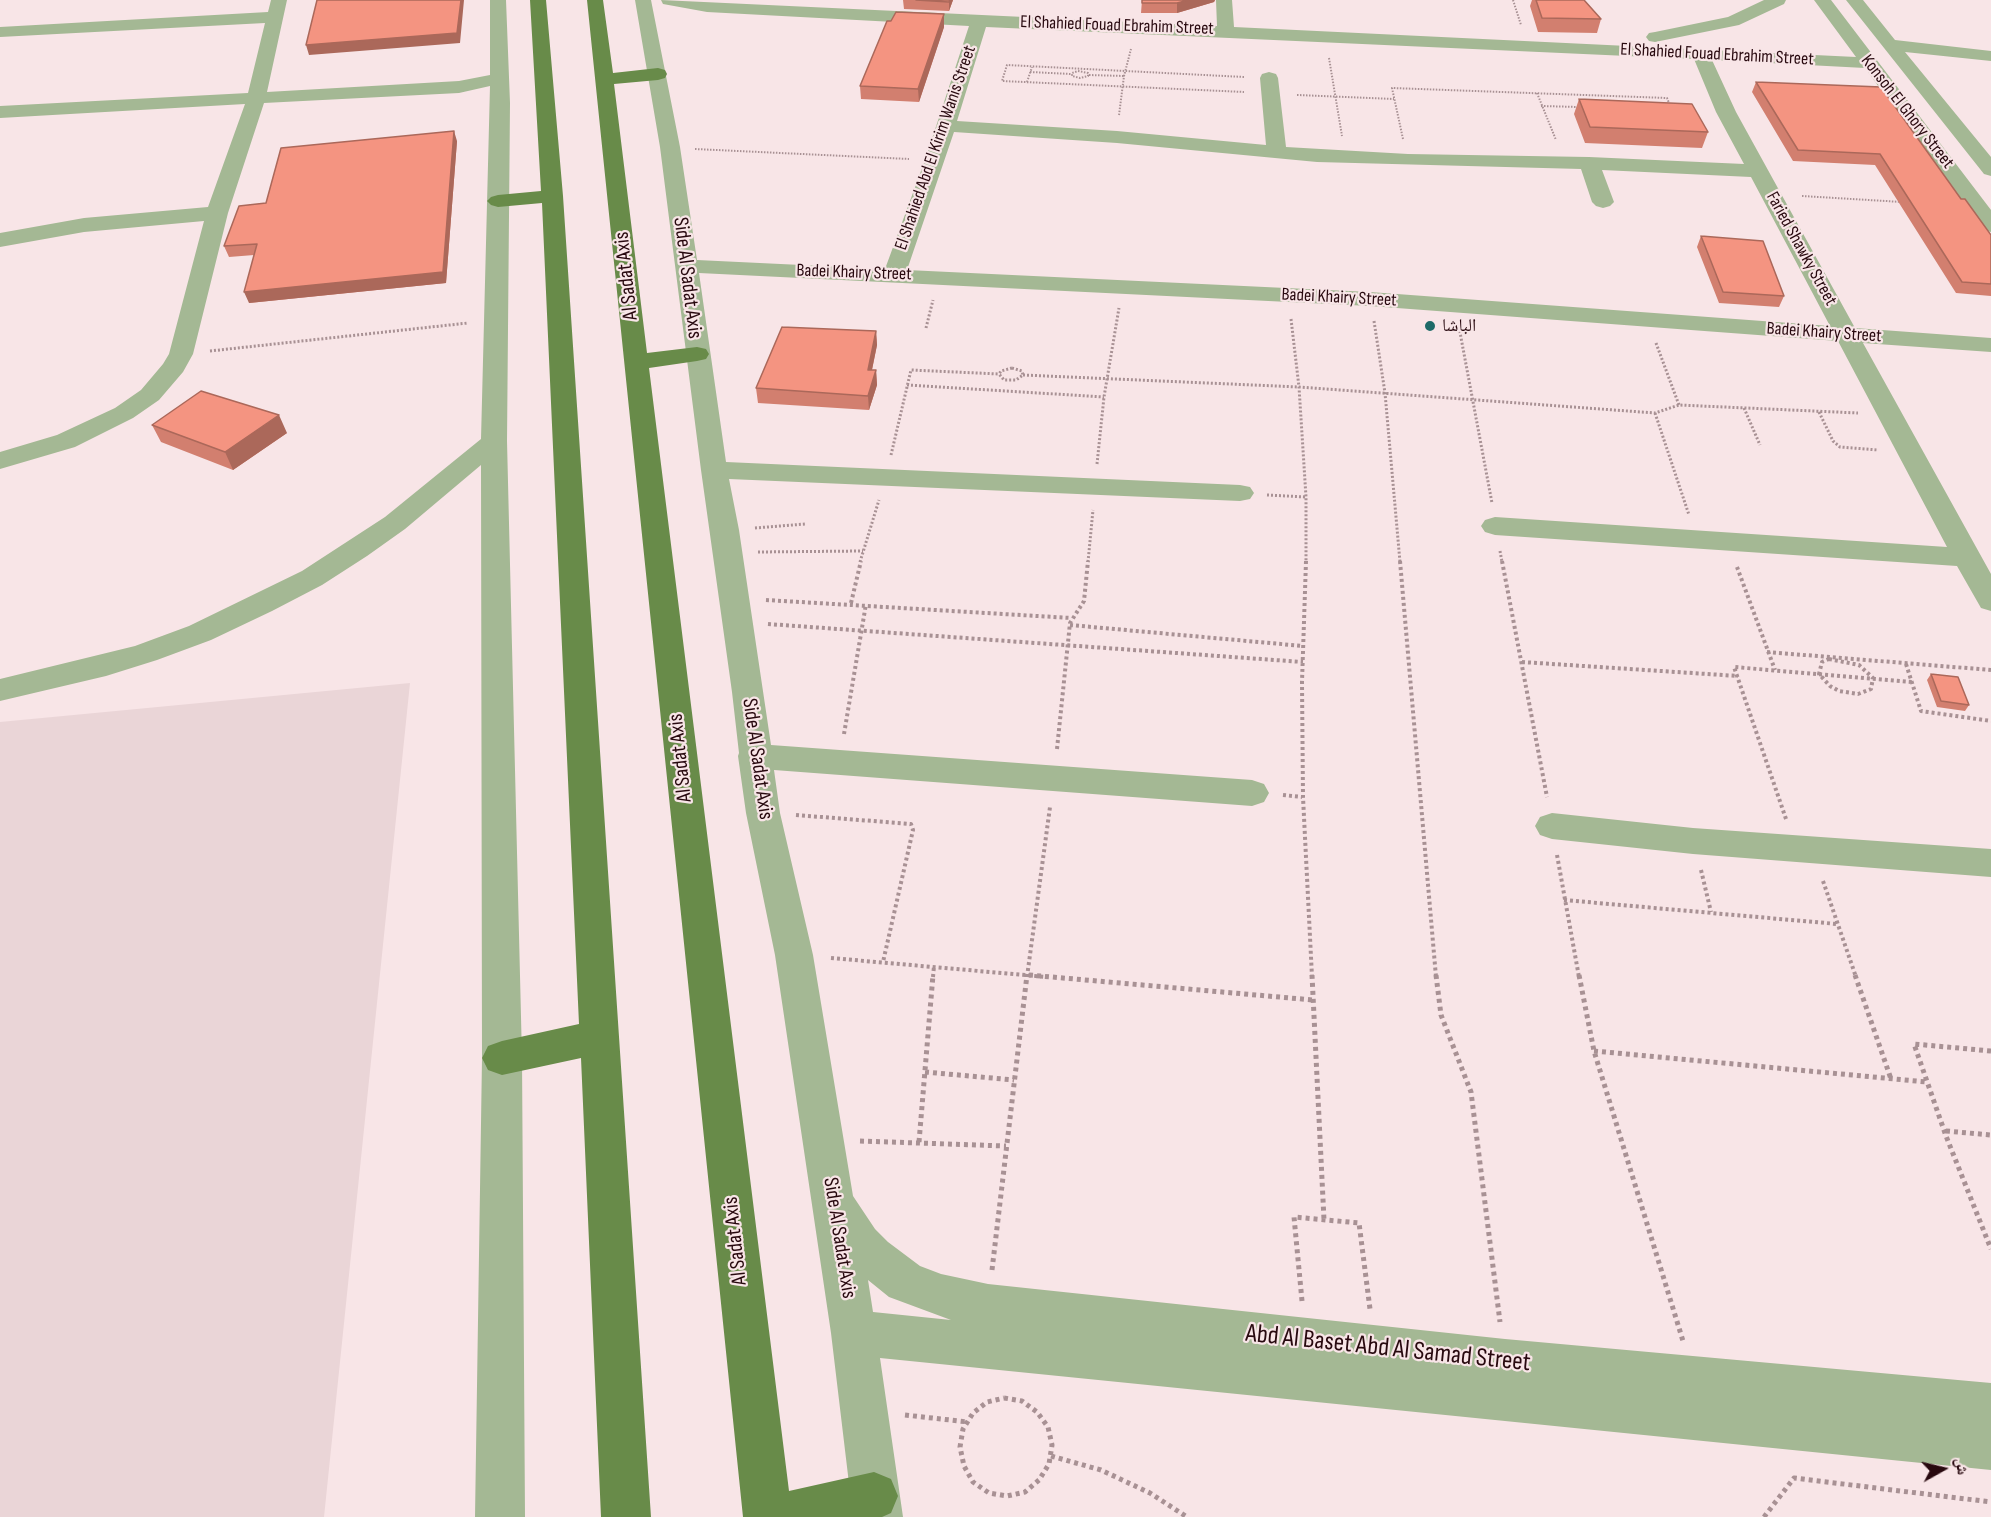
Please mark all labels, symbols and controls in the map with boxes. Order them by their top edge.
street label: El Shahied Fouad Ebrahim Street [1020,12,1214,40]
street label: El Shahied Fouad Ebrahim Street [1620,39,1814,71]
street label: El Shahied Abd El Kirim Wanis Street [891,43,981,253]
street label: Konsoh El Ghory Street [1856,51,1958,173]
street label: Faried Shawky Street [1761,188,1841,310]
street label: Side Al Sadat Axis [667,216,707,340]
street label: Al Sadat Axis [610,231,644,321]
street label: Badei Khairy Street [796,260,912,286]
street label: Badei Khairy Street [1281,284,1397,312]
place label: الباشا [1442,315,1476,337]
street label: Badei Khairy Street [1766,318,1882,348]
marker: الباشا [1423,319,1437,333]
street label: Side Al Sadat Axis [736,697,778,821]
street label: Al Sadat Axis [664,713,698,803]
street label: Side Al Sadat Axis [817,1176,861,1300]
street label: Al Sadat Axis [719,1196,753,1286]
street label: Abd Al Baset Abd Al Samad Street [1244,1319,1532,1379]
north arrow [1913,1439,1973,1499]
text: ش [1951,1457,1972,1476]

